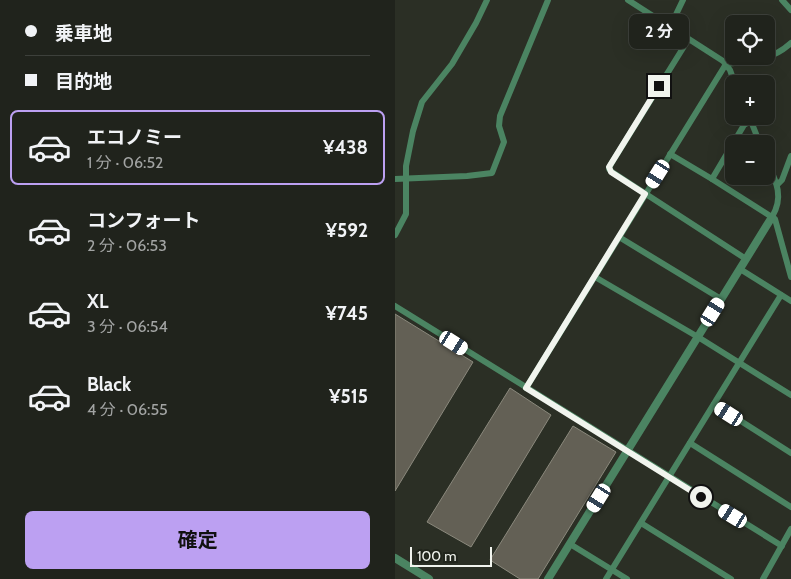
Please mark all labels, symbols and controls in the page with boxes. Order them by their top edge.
callout: 2 分 [629,13,689,48]
map controls [725,15,775,185]
button: locate [725,15,775,65]
text: 乗車地 [55,22,112,45]
text: 2 分 [645,22,673,41]
text: 目的地 [55,70,112,93]
route end [648,75,670,97]
button: + [725,75,775,125]
icon: car [27,125,72,170]
text: エコノミー [87,126,182,149]
button: − [725,135,775,185]
text: ¥438 [323,136,368,159]
text: 1 分 · 06:52 [87,153,163,172]
car [643,157,672,191]
icon: car [27,208,72,253]
text: コンフォート [87,209,200,232]
text: ¥592 [326,219,368,242]
text: 2 分 · 06:53 [87,236,167,255]
text: XL [87,290,108,313]
icon: car [27,291,72,336]
car [698,295,727,329]
text: ¥745 [325,302,368,325]
text: 3 分 · 06:54 [87,317,168,336]
car [437,329,470,357]
text: Black [87,373,131,396]
icon: car [27,374,72,419]
text: ¥515 [329,385,368,408]
text: 4 分 · 06:55 [87,400,168,419]
car [712,400,745,428]
car [584,481,613,515]
route start [690,486,712,508]
car [716,502,749,530]
button: 確定 [25,511,370,569]
scale bar [410,544,493,567]
text: 100 m [417,547,457,565]

